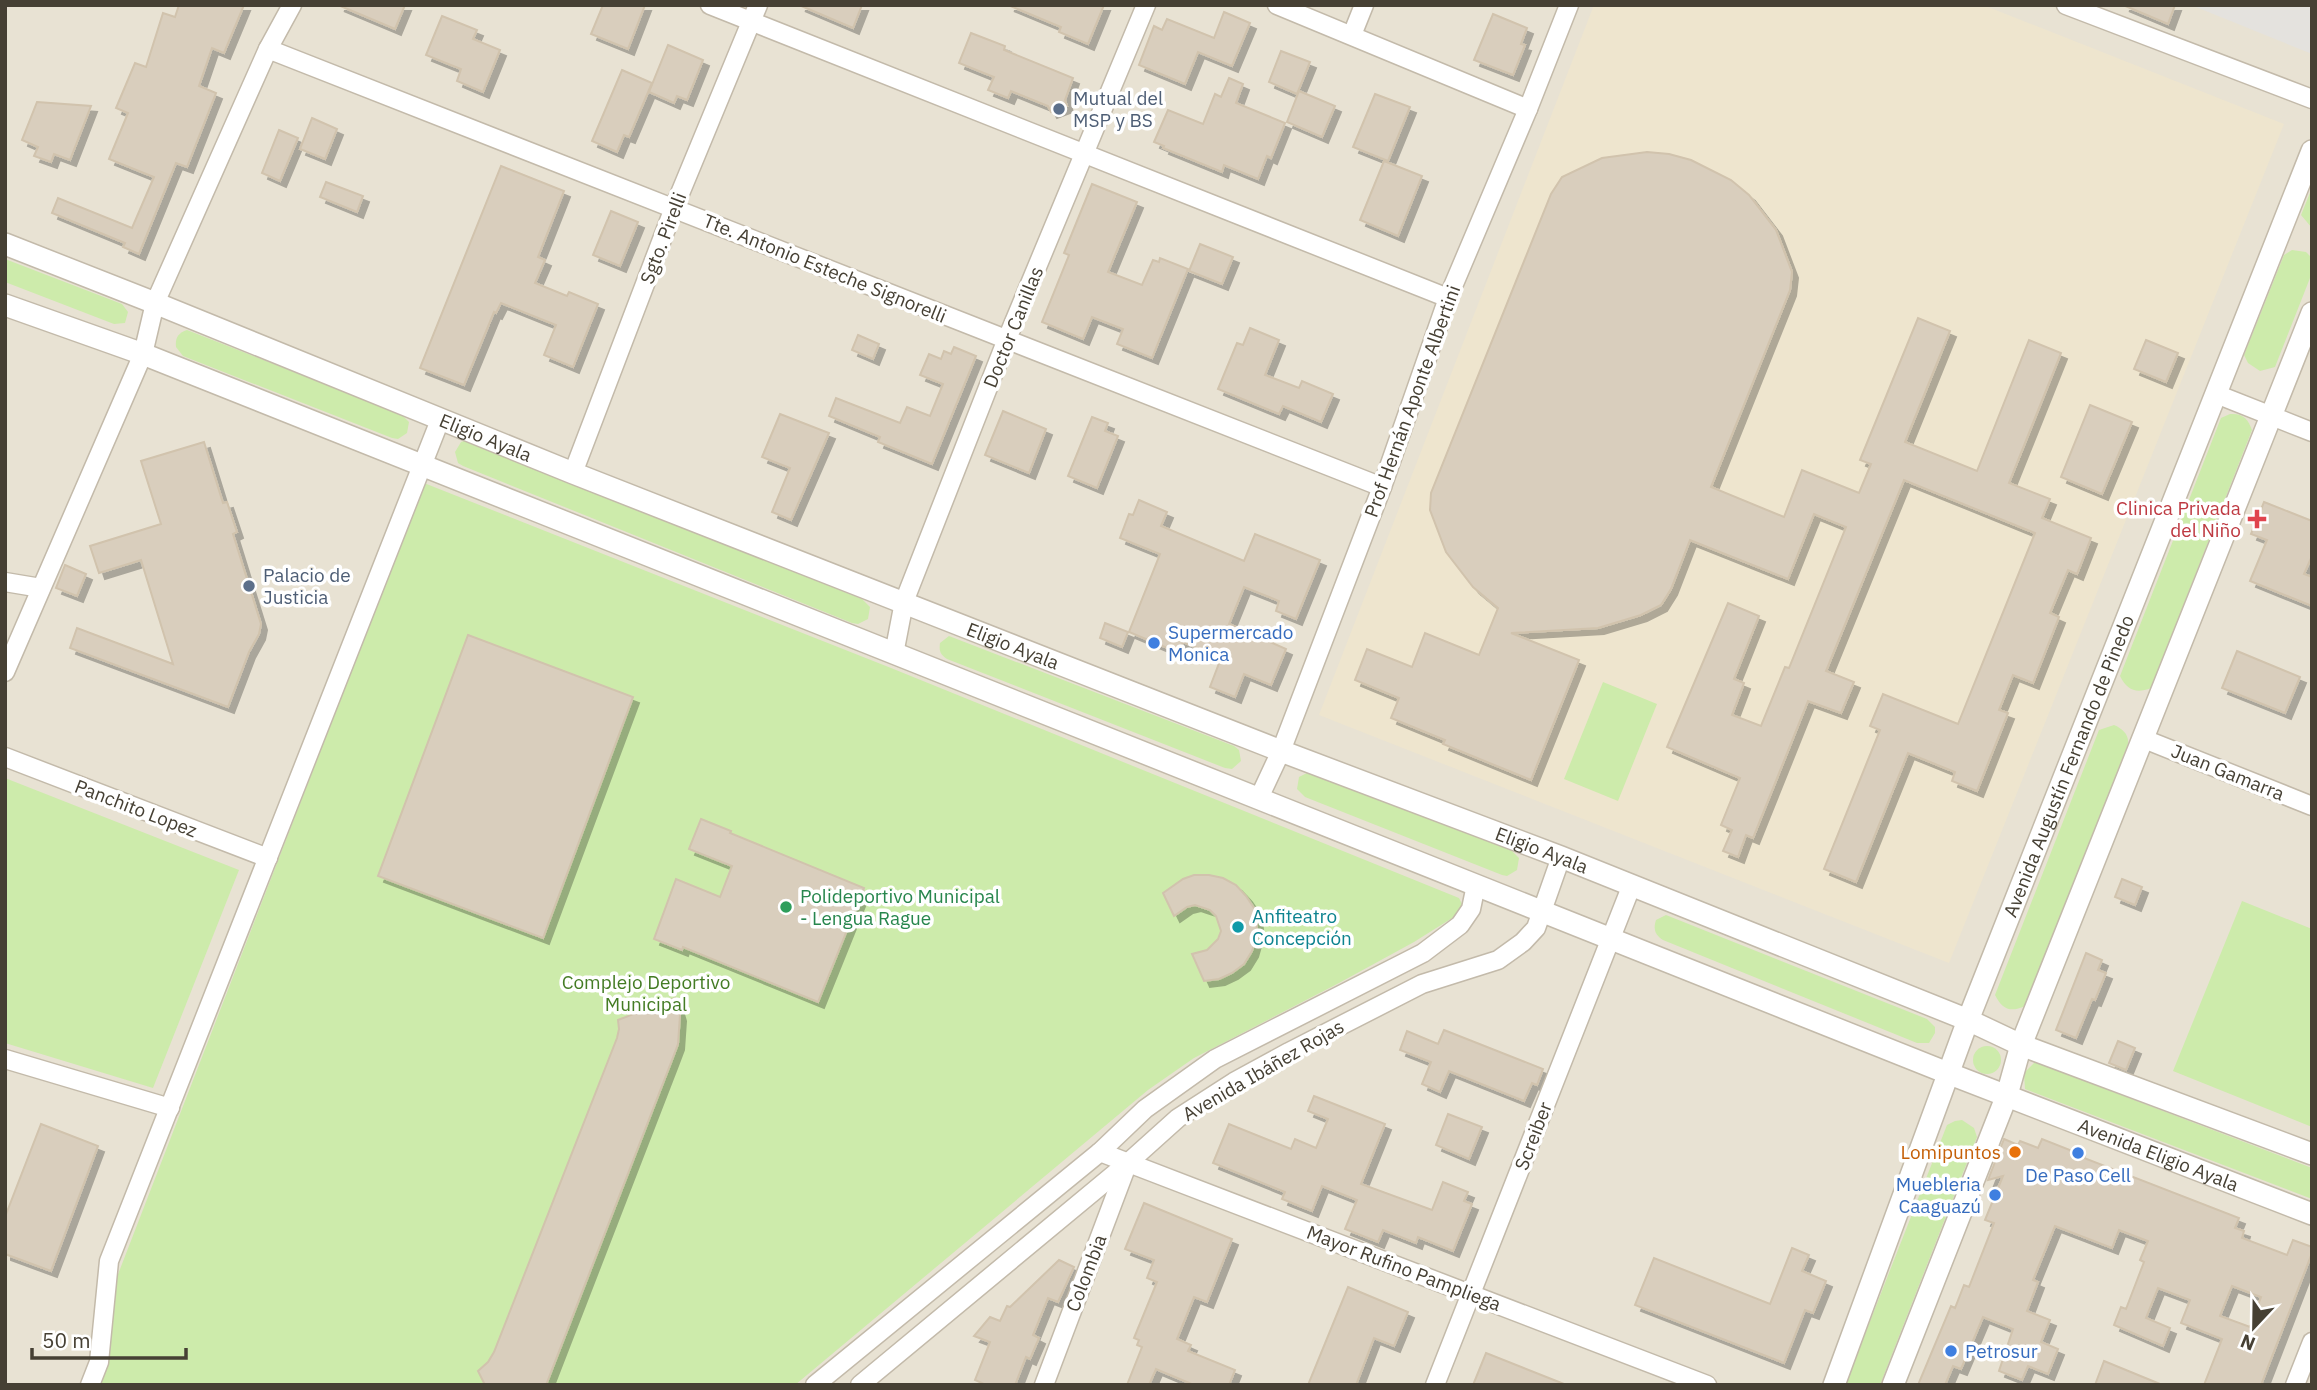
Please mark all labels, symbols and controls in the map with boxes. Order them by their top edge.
place label: Mutual del MSP y BS [1073,86,1163,132]
marker: Mutual del MSP y BS [1051,101,1067,117]
street label: Sgto. Pirelli [635,189,691,287]
street label: Tte. Antonio Esteche Signorelli [700,208,950,328]
street label: Doctor Canillas [978,263,1048,391]
street label: Prof Hernán Aponte Albertini [1359,282,1465,520]
street label: Eligio Ayala [436,408,535,467]
place label: Clinica Privada del Niño [2116,496,2241,542]
marker: Clinica Privada del Niño [2247,509,2267,529]
place label: Palacio de Justicia [263,563,351,609]
marker: Palacio de Justicia [241,578,257,594]
street label: Avenida Augustín Fernando de Pinedo [1998,611,2139,921]
street label: Eligio Ayala [963,617,1063,675]
place label: Supermercado Monica [1168,620,1294,666]
marker: Supermercado Monica [1146,635,1162,651]
street label: Juan Gamarra [2168,738,2288,806]
street label: Panchito Lopez [71,774,201,842]
street label: Eligio Ayala [1492,821,1592,879]
place label: Polideportivo Municipal - Lengua Rague [800,884,1000,930]
marker: Polideportivo Municipal - Lengua Rague [778,899,794,915]
place label: Anfiteatro Concepción [1252,904,1352,950]
marker: Anfiteatro Concepción [1230,919,1246,935]
park label: Complejo Deportivo Municipal [562,970,730,1016]
street label: Avenida Ibáñez Rojas [1178,1014,1348,1126]
street label: Screiber [1509,1099,1557,1173]
street label: Avenida Eligio Ayala [2075,1113,2242,1196]
place label: Lomipuntos [1901,1140,2001,1164]
marker: Lomipuntos [2007,1144,2023,1160]
marker: De Paso Cell [2070,1145,2086,1161]
place label: De Paso Cell [2025,1163,2131,1187]
place label: Muebleria Caaguazú [1896,1172,1981,1218]
marker: Muebleria Caaguazú [1987,1187,2003,1203]
street label: Mayor Rufino Pampliega [1303,1220,1505,1316]
street label: Colombia [1060,1231,1112,1315]
north arrow [2219,1292,2289,1362]
scale bar [32,1316,186,1360]
text: 50 m [42,1326,91,1354]
text: N [2237,1329,2259,1356]
place label: Petrosur [1965,1339,2038,1363]
marker: Petrosur [1943,1343,1959,1359]

